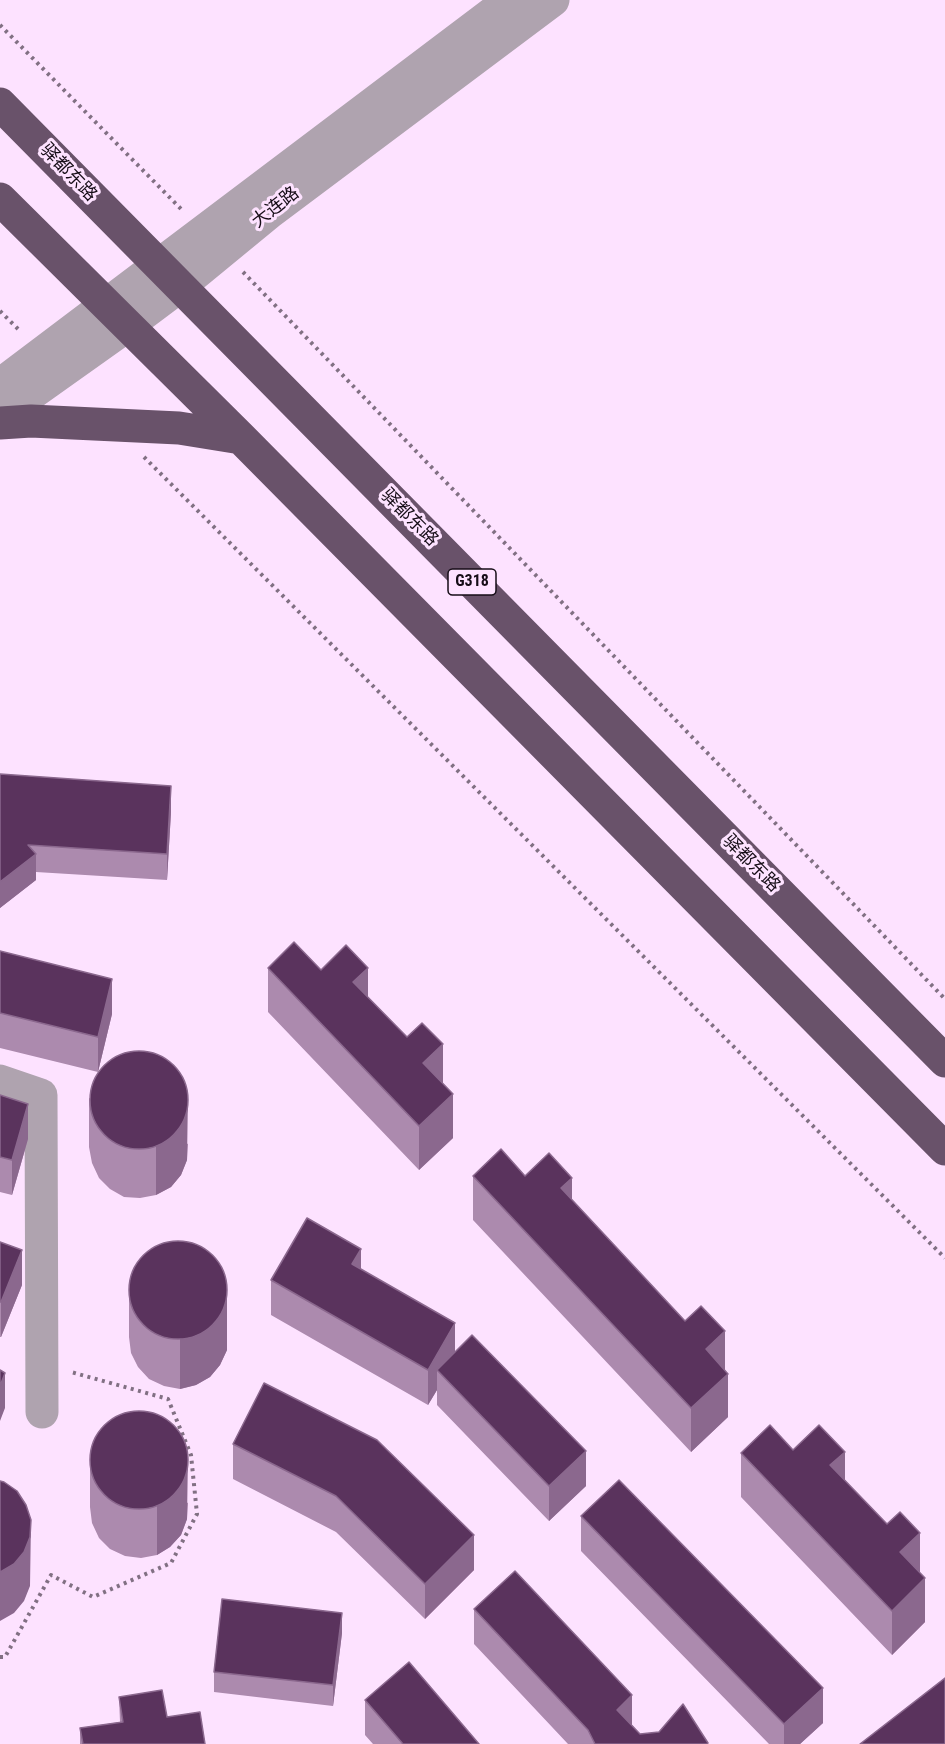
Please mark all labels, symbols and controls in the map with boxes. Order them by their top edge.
street label: 驿都东路 [35,140,101,206]
street label: 大连路 [248,183,304,233]
street label: 驿都东路 [376,485,442,551]
road number: G318 [448,569,496,595]
street label: 驿都东路 [718,831,784,897]

